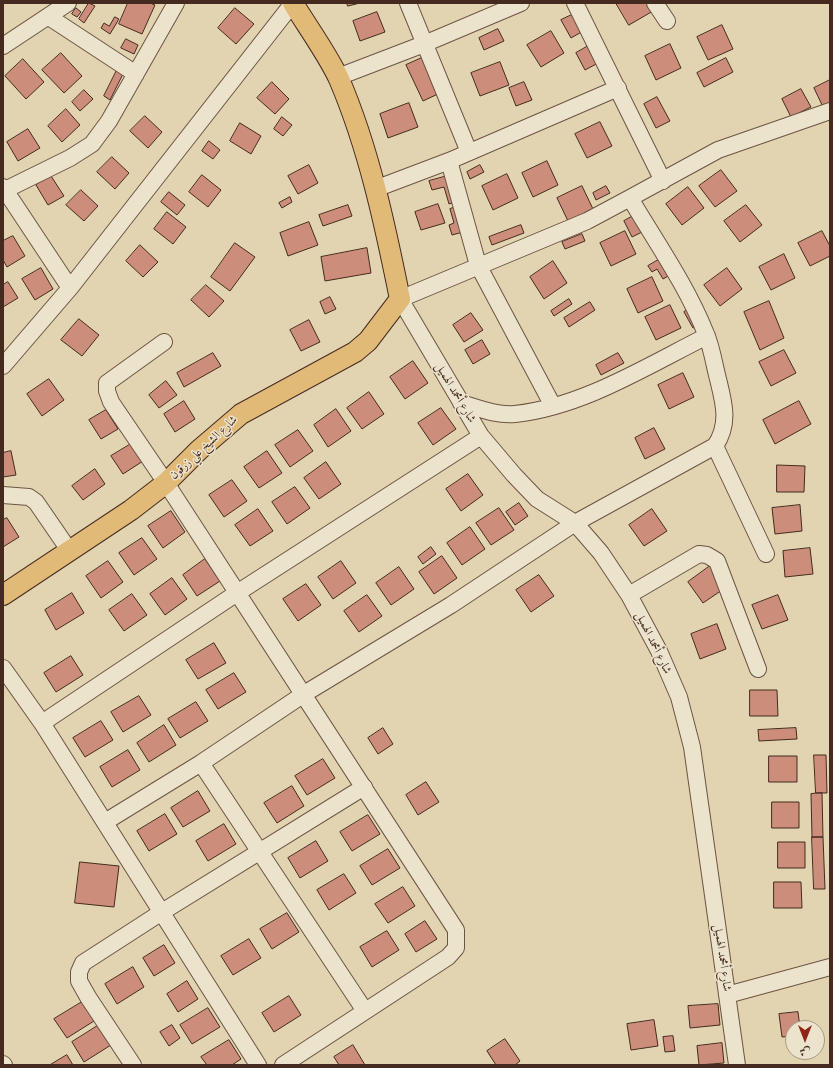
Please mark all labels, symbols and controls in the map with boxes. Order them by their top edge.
street label: شارع أمحمد الهميل [431,360,479,426]
street label: شارع الشيخ علي زرقون [167,413,241,483]
street label: شارع أمحمد الهميل [632,610,674,676]
street label: شارع أمحمد الهميل [710,924,734,992]
north arrow [785,1020,825,1060]
text: ش [800,1044,810,1058]

